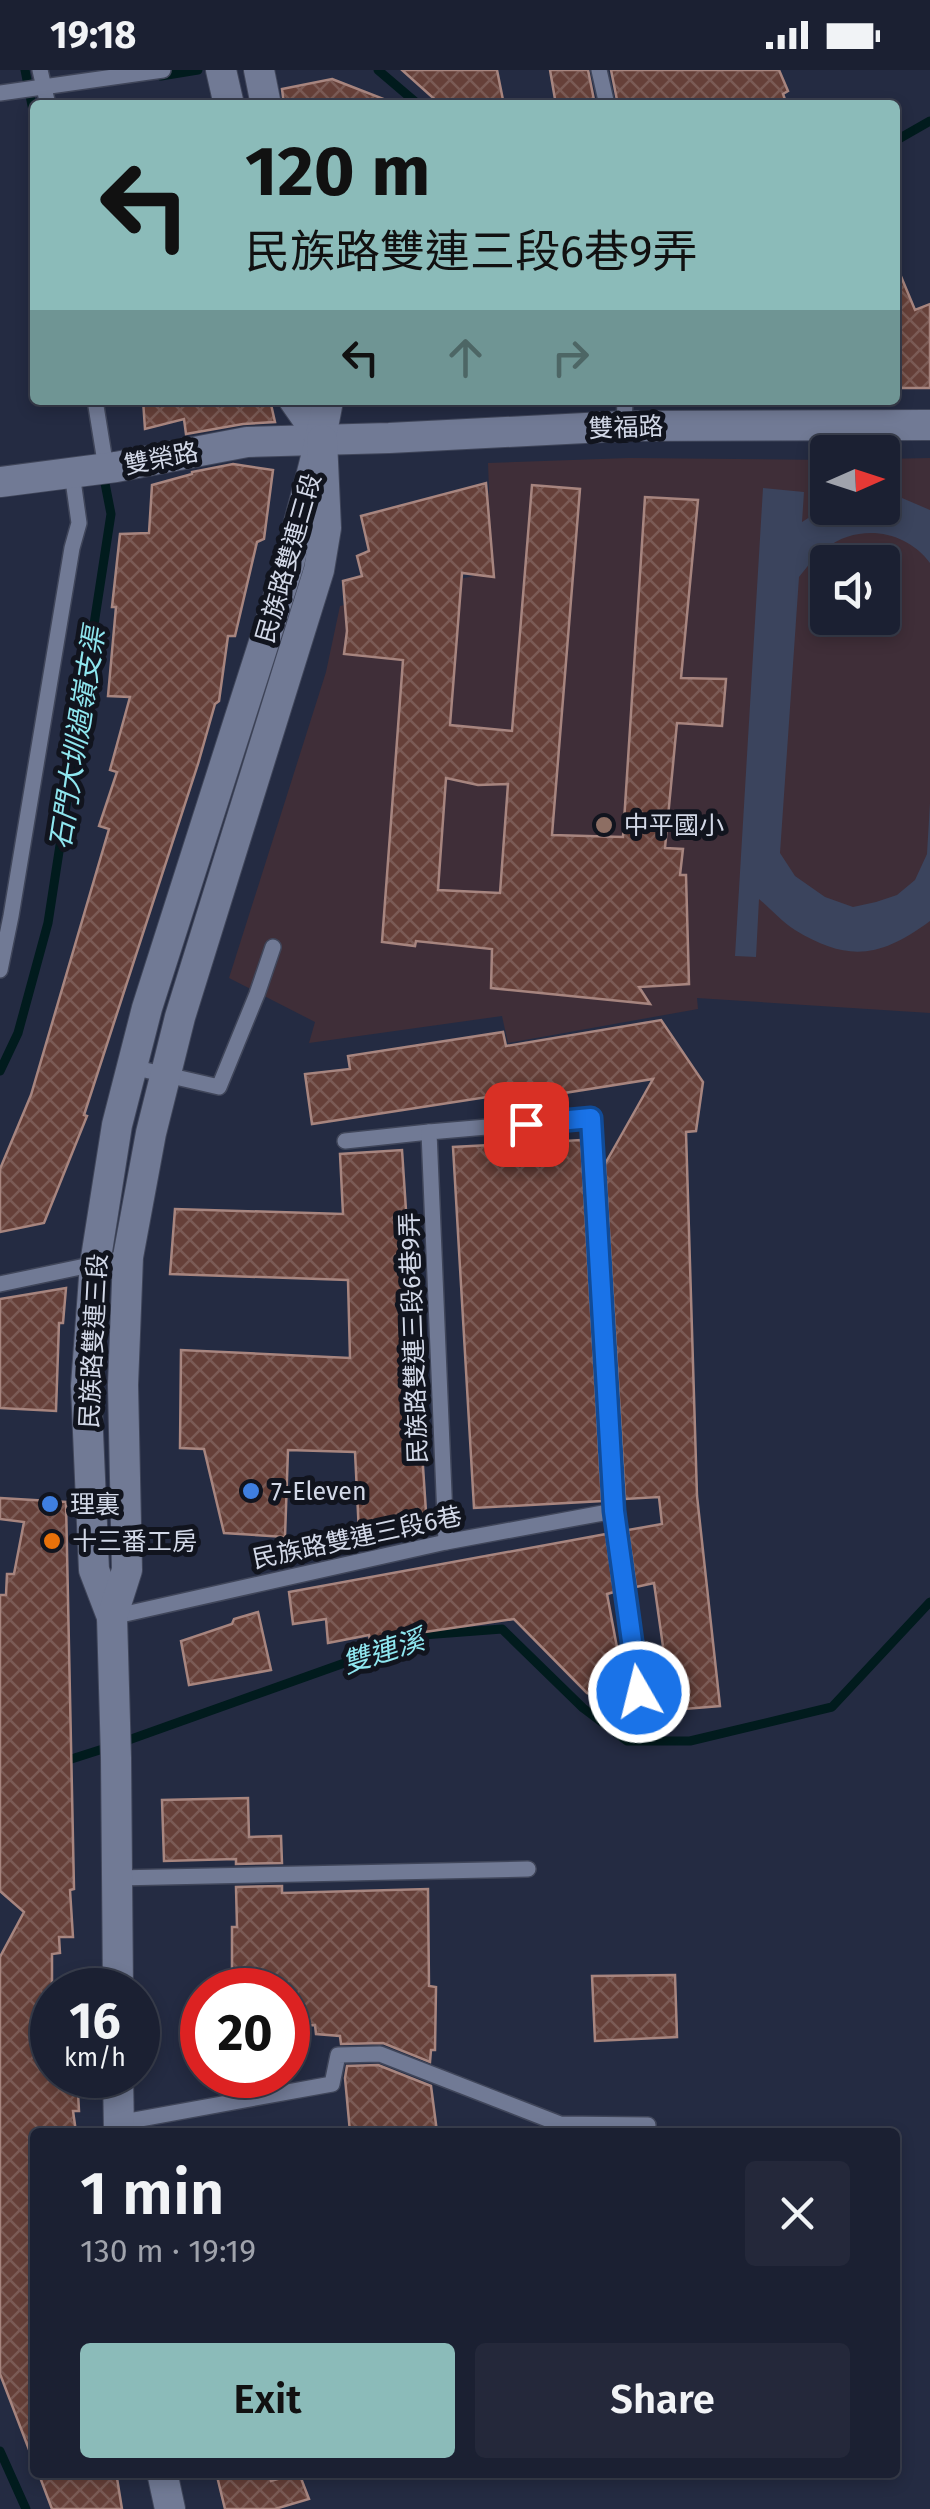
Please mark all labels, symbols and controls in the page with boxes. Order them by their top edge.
text: 19:18 [50,12,136,58]
text: 120 m [245,130,430,214]
icon: left [80,140,210,270]
text: 民族路雙連三段6巷9弄 [245,225,698,279]
icon: left [333,330,388,385]
icon: ahead [438,330,493,385]
icon: right [543,330,598,385]
street label: 雙福路 [588,412,664,444]
north arrow [810,435,900,525]
map controls [810,435,900,635]
street label: 雙榮路 [122,437,201,481]
street label: 民族路雙連三段 [250,470,328,647]
button: sound [810,545,900,635]
water label: 石門大圳過嶺支渠 [44,621,112,851]
place label: 中平國小 [624,811,724,841]
marker: 中平國小 [593,814,615,836]
pin [484,1082,569,1167]
icon: arrive [499,1097,554,1152]
street label: 民族路雙連三段6巷9弄 [395,1212,433,1464]
street label: 民族路雙連三段 [74,1253,114,1429]
place label: 7-Eleven [271,1477,367,1507]
marker: 7-Eleven [240,1480,262,1502]
place label: 理裏 [70,1490,120,1520]
marker: 理裏 [39,1493,61,1515]
street label: 民族路雙連三段6巷 [250,1501,465,1575]
place label: 十三番工房 [72,1527,197,1557]
marker: 十三番工房 [41,1530,63,1552]
water label: 雙連溪 [338,1622,432,1680]
position arrow [587,1640,691,1744]
speed limit sign: 20 [180,1968,310,2098]
text: 16 [69,1991,121,2051]
text: km/h [64,2043,126,2073]
text: 1 min [80,2158,225,2230]
button: close [745,2161,850,2266]
text: 130 m · 19:19 [80,2232,256,2270]
button: Exit [80,2343,455,2458]
button: Share [475,2343,850,2458]

